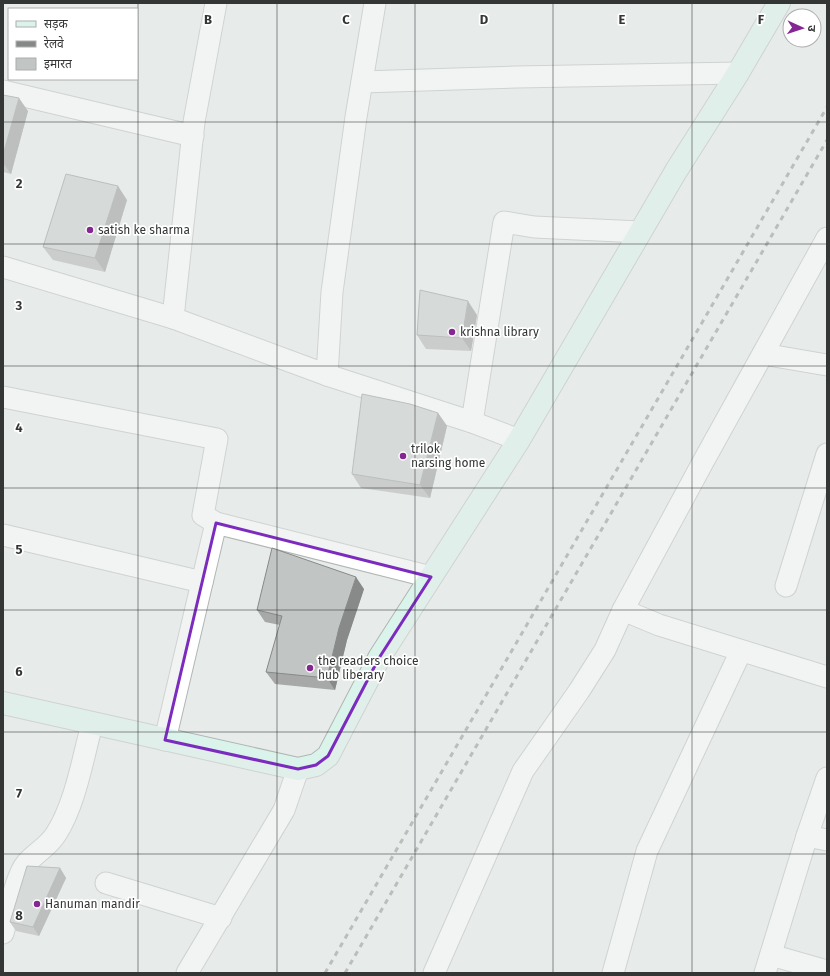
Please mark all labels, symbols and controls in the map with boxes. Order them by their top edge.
legend [8,8,138,80]
north arrow [782,8,822,48]
text: B [204,12,212,27]
text: C [342,12,350,27]
text: D [480,12,489,27]
text: E [619,12,626,27]
text: F [758,12,765,27]
text: सड़क [44,17,69,31]
text: उ [805,25,818,33]
text: रेलवे [44,36,64,51]
text: इमारत [44,57,73,71]
text: 2 [16,176,23,191]
place label: satish ke sharma [98,223,190,237]
marker: satish ke sharma [85,225,95,235]
text: 3 [15,298,23,313]
place label: krishna library [460,325,539,339]
marker: krishna library [447,327,457,337]
text: 4 [15,420,23,435]
place label: trilok narsing home [411,442,485,470]
marker: trilok narsing home [398,451,408,461]
text: 5 [16,542,23,557]
place label: the readers choice hub liberary [318,654,418,682]
marker: the readers choice hub liberary [305,663,315,673]
text: 6 [15,664,23,679]
text: 7 [16,786,22,801]
place label: Hanuman mandir [45,897,140,911]
marker: Hanuman mandir [32,899,42,909]
text: 8 [15,908,23,923]

